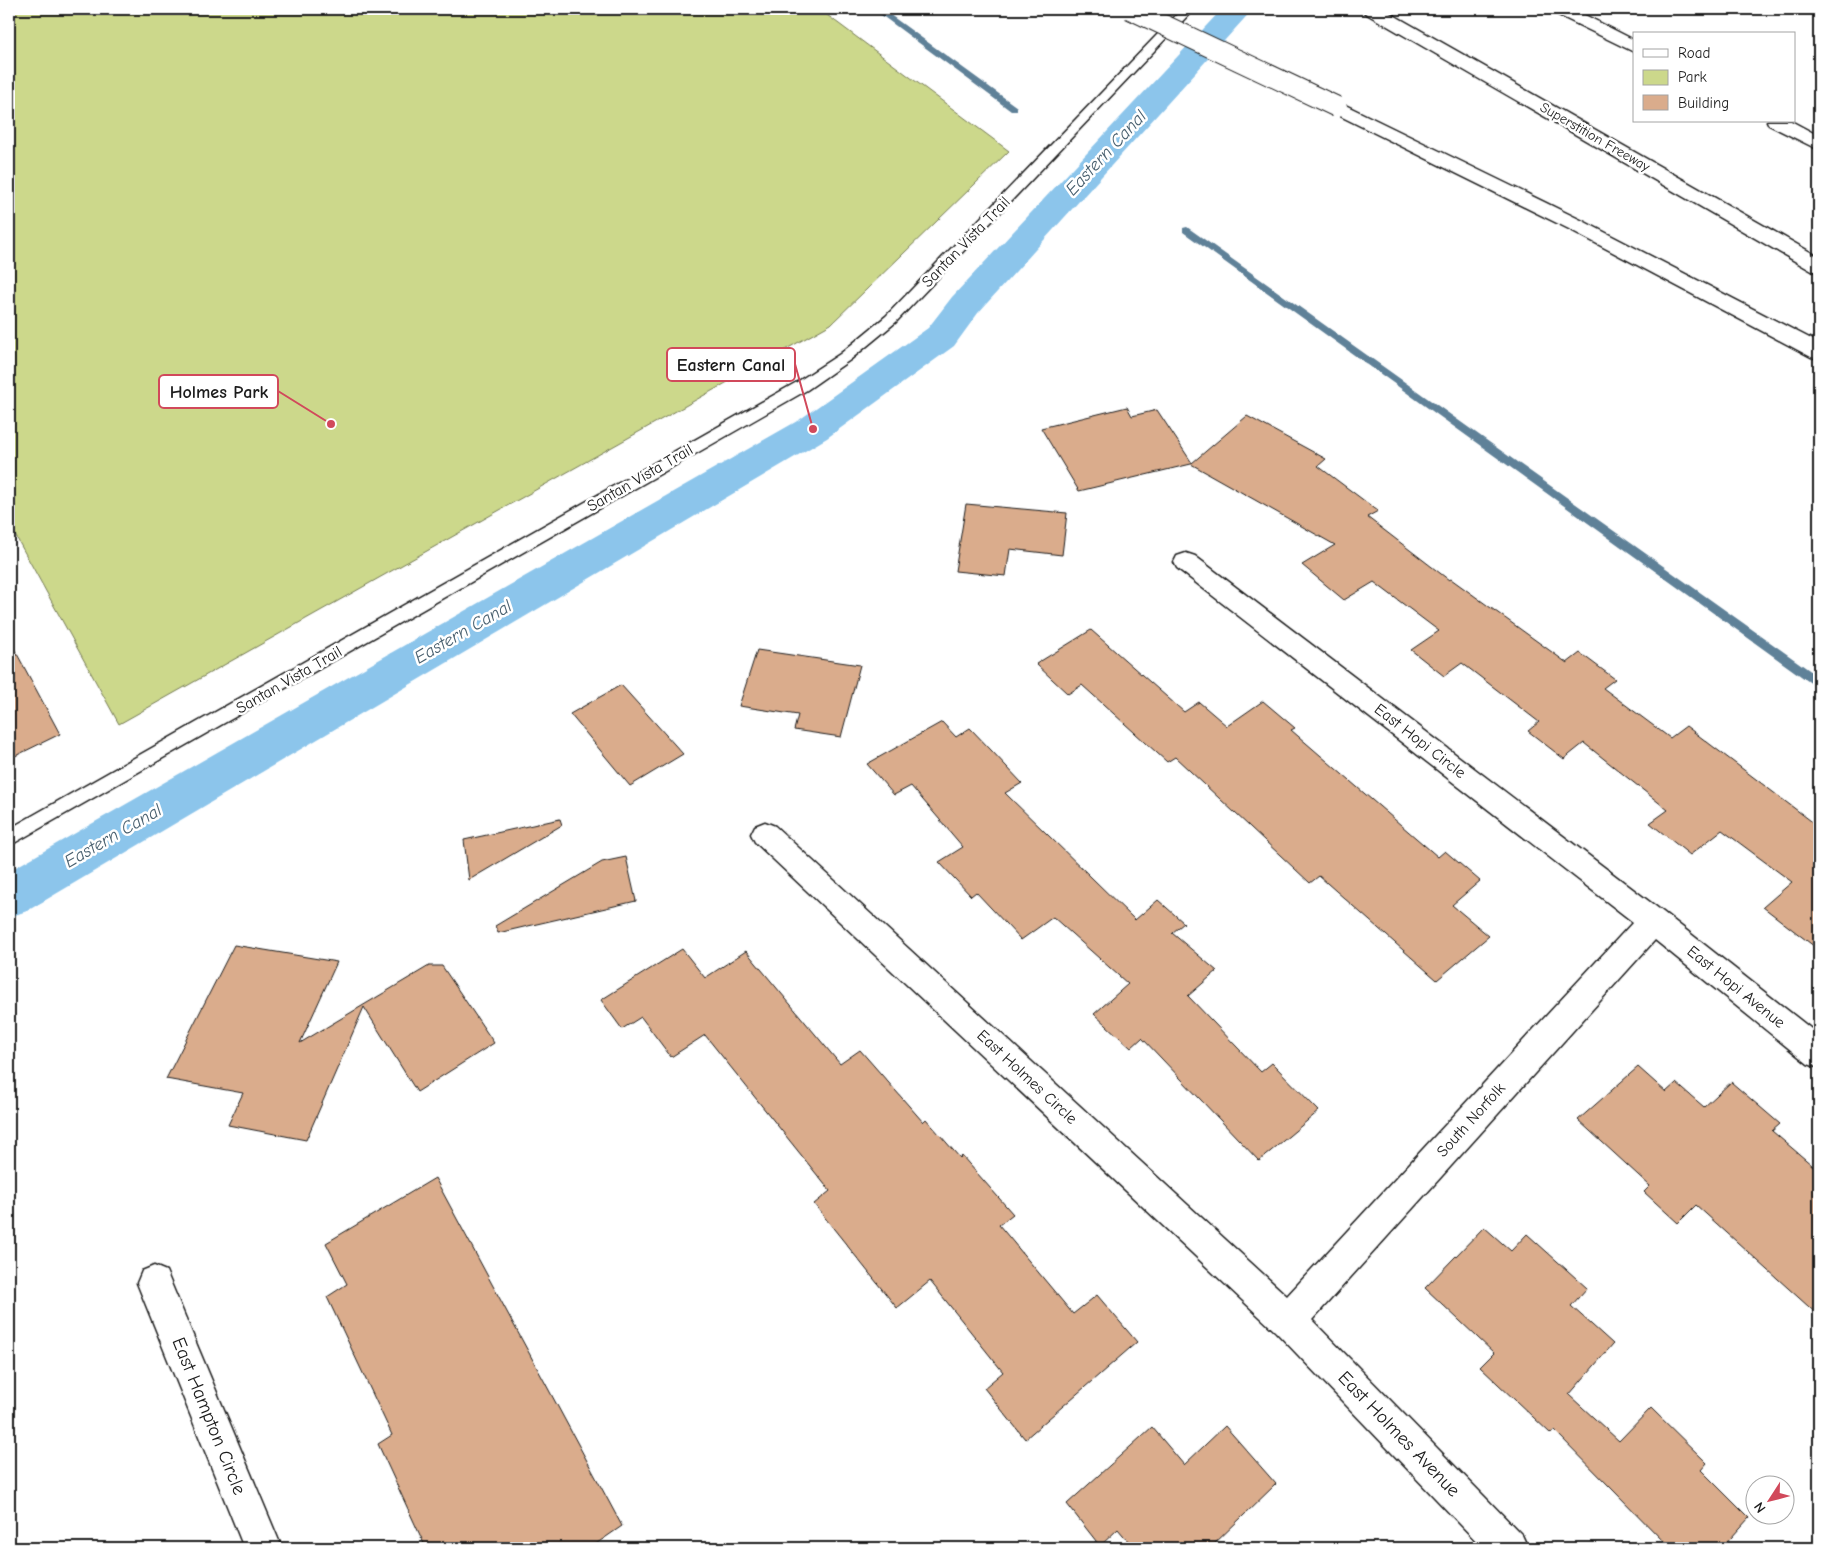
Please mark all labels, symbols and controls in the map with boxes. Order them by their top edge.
legend [1633,32,1796,122]
text: Road [1678,44,1710,62]
text: Park [1678,68,1707,86]
text: Building [1678,94,1729,112]
street label: Superstition Freeway [1537,99,1654,176]
water label: Eastern Canal [1061,105,1151,200]
street label: Santan Vista Trail [918,193,1014,291]
callout: Eastern Canal [667,348,795,381]
text: Eastern Canal [677,355,785,376]
callout: Holmes Park [159,375,278,408]
text: Holmes Park [170,382,269,403]
street label: Santan Vista Trail [584,440,696,516]
water label: Eastern Canal [411,595,516,668]
street label: Santan Vista Trail [233,642,345,718]
street label: East Hopi Circle [1371,700,1469,782]
water label: Eastern Canal [61,799,166,872]
street label: East Hopi Avenue [1683,942,1789,1032]
street label: East Holmes Circle [973,1026,1081,1128]
street label: South Norfolk [1433,1079,1509,1161]
street label: East Hampton Circle [167,1334,251,1498]
street label: East Holmes Avenue [1333,1367,1465,1501]
north arrow [1746,1474,1796,1524]
text: N [1750,1499,1769,1516]

